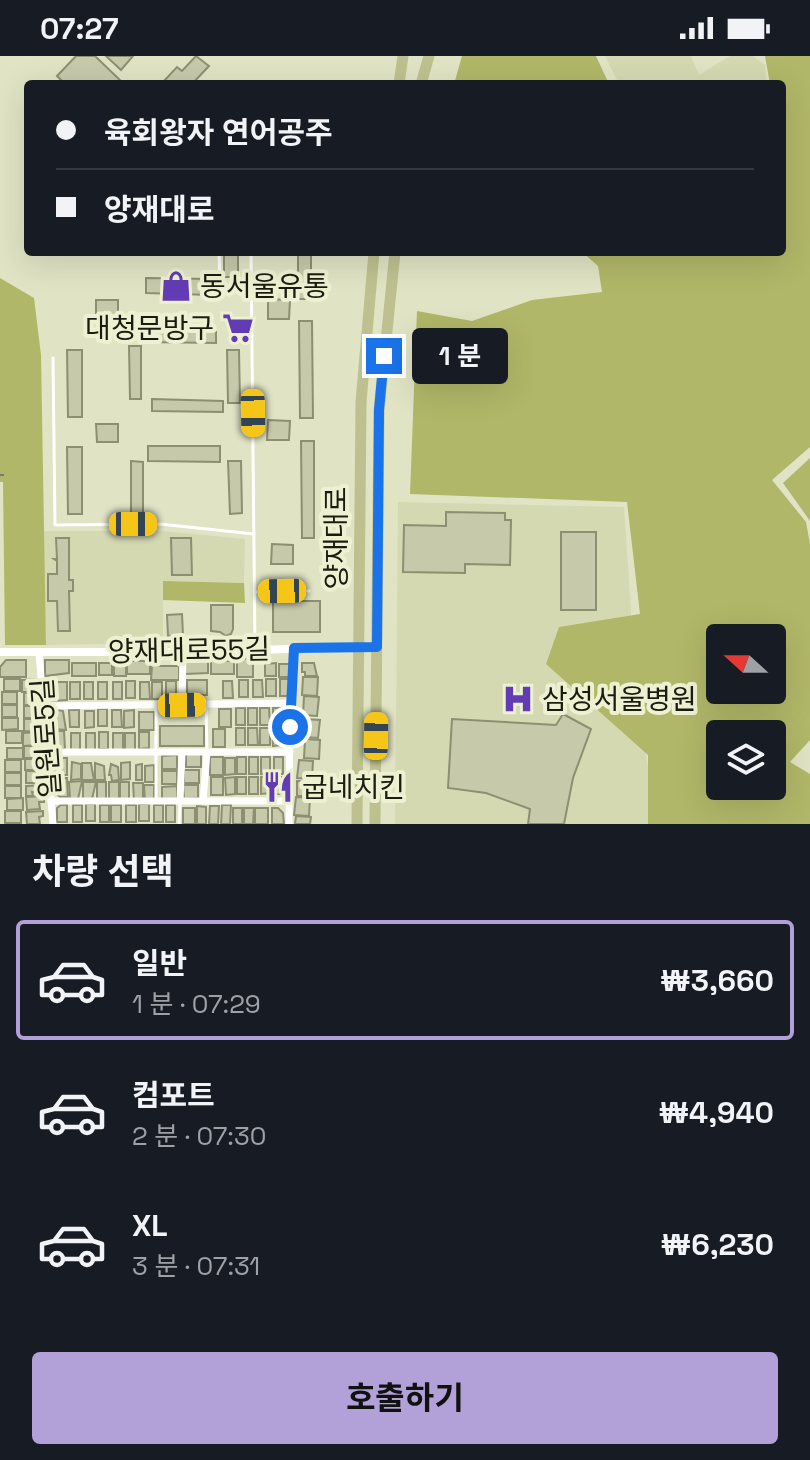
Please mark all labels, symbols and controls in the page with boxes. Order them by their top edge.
text: 07:27 [40,9,119,48]
text: 육회왕자 연어공주 [104,113,332,152]
text: 양재대로 [104,190,214,229]
place label: 동서울유통 [200,268,329,304]
shop icon: 동서울유통 [159,269,193,303]
place label: 대청문방구 [85,310,214,346]
supermarket icon: 대청문방구 [221,311,255,345]
callout: 1 분 [412,328,508,384]
route end [366,338,402,374]
text: 1 분 [439,339,481,373]
car [241,389,265,437]
street label: 양재대로 [318,486,354,590]
car [109,512,157,536]
car [258,579,306,603]
north arrow [706,624,786,704]
map controls [706,624,786,800]
street label: 양재대로55길 [108,631,270,669]
street label: 일원로5길 [24,677,68,799]
place label: 삼성서울병원 [542,681,697,717]
hospital icon: 삼성서울병원 [501,682,535,716]
car [158,693,206,717]
route start [272,709,308,745]
car [364,712,388,760]
button: layers [706,720,786,800]
place label: 굽네치킨 [302,769,405,805]
restaurant icon: 굽네치킨 [261,770,295,804]
text: 차량 선택 [32,849,174,895]
icon: car [36,944,108,1016]
text: 일반 [132,944,187,983]
text: ₩3,660 [660,961,774,1000]
text: 1 분 · 07:29 [132,987,261,1021]
icon: car [36,1076,108,1148]
text: 컴포트 [132,1076,215,1115]
text: ₩4,940 [659,1093,774,1132]
text: 2 분 · 07:30 [132,1119,266,1153]
text: XL [132,1206,168,1245]
icon: car [36,1208,108,1280]
text: ₩6,230 [661,1225,774,1264]
text: 3 분 · 07:31 [132,1249,260,1283]
button: 호출하기 [32,1352,778,1444]

